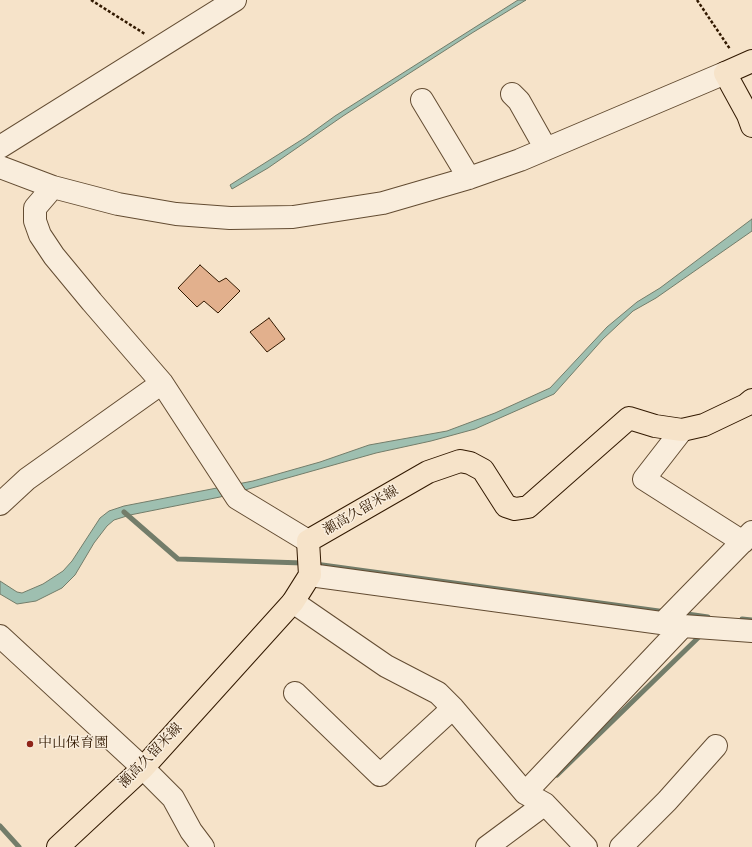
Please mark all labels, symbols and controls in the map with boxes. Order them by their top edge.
street label: 瀬高久留米線 [320,483,402,539]
street label: 瀬高久留米線 [116,720,186,792]
place label: 中山保育園 [38,736,108,752]
marker: 中山保育園 [25,739,35,749]

